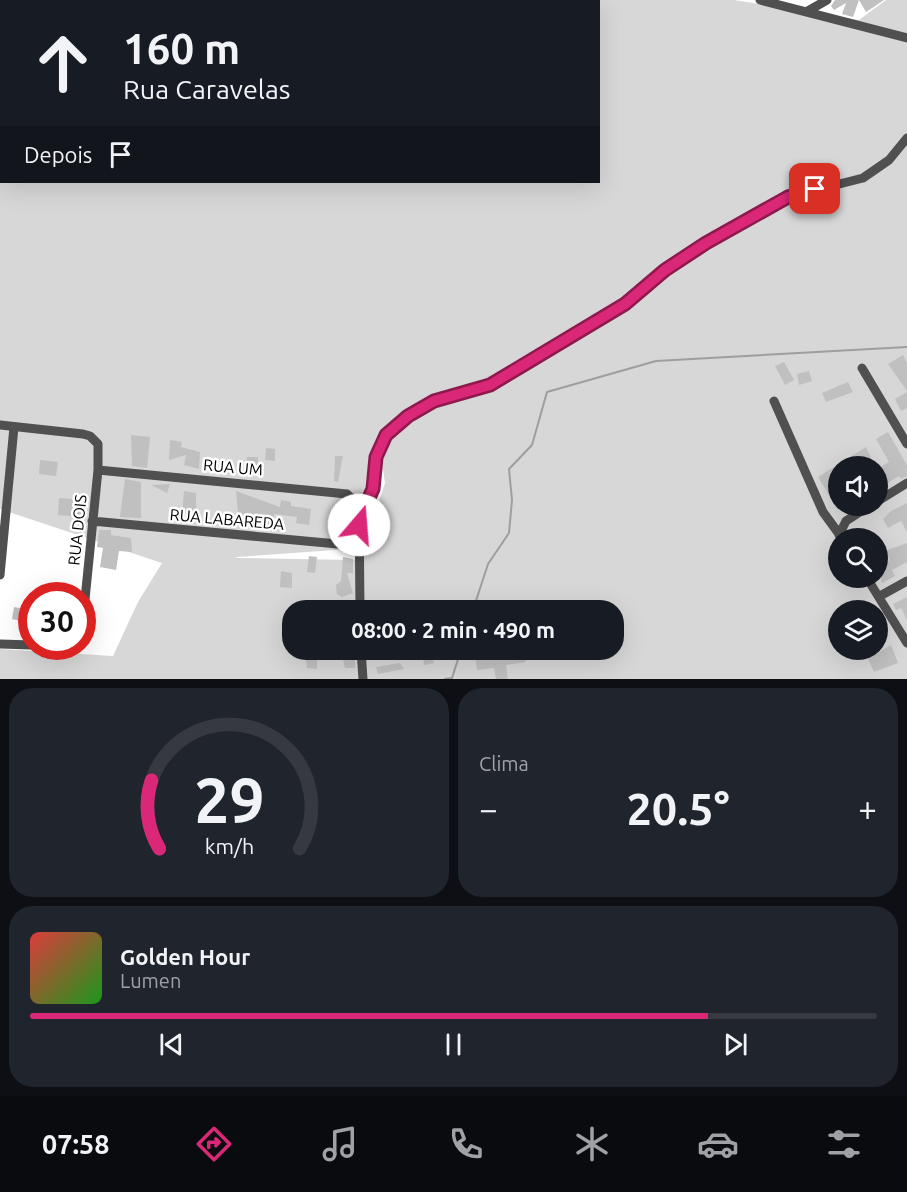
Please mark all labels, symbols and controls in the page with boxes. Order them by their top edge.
icon: ahead [24,24,102,102]
text: 160 m [123,25,240,72]
text: Rua Caravelas [123,74,291,104]
icon: arrive [104,138,137,171]
text: Depois [24,142,92,167]
pin [789,163,840,214]
icon: arrive [798,172,831,205]
street label: RUA UM [202,455,264,479]
map controls [828,456,888,660]
button: sound [828,456,888,516]
position arrow [327,493,391,557]
street label: RUA DOIS [64,494,90,566]
street label: RUA LABAREDA [169,505,286,533]
button: search [828,528,888,588]
speed limit sign: 30 [18,582,96,660]
button: layers [828,600,888,660]
text: 08:00 · 2 min · 490 m [351,617,555,642]
text: Clima [479,752,529,775]
text: 29 [194,765,264,835]
text: 20.5° [626,783,730,834]
text: − [479,790,498,827]
text: + [858,790,877,827]
text: km/h [204,835,254,859]
text: Golden Hour [120,944,250,969]
text: Lumen [120,969,181,992]
icon: previous [155,1028,188,1061]
icon: pause [437,1028,470,1061]
icon: next [719,1028,752,1061]
icon: directions [193,1123,235,1165]
icon: music [319,1123,361,1165]
icon: phone [445,1123,487,1165]
icon: climate [571,1123,613,1165]
icon: car [697,1123,739,1165]
icon: filters [823,1123,865,1165]
text: 07:58 [42,1129,110,1159]

